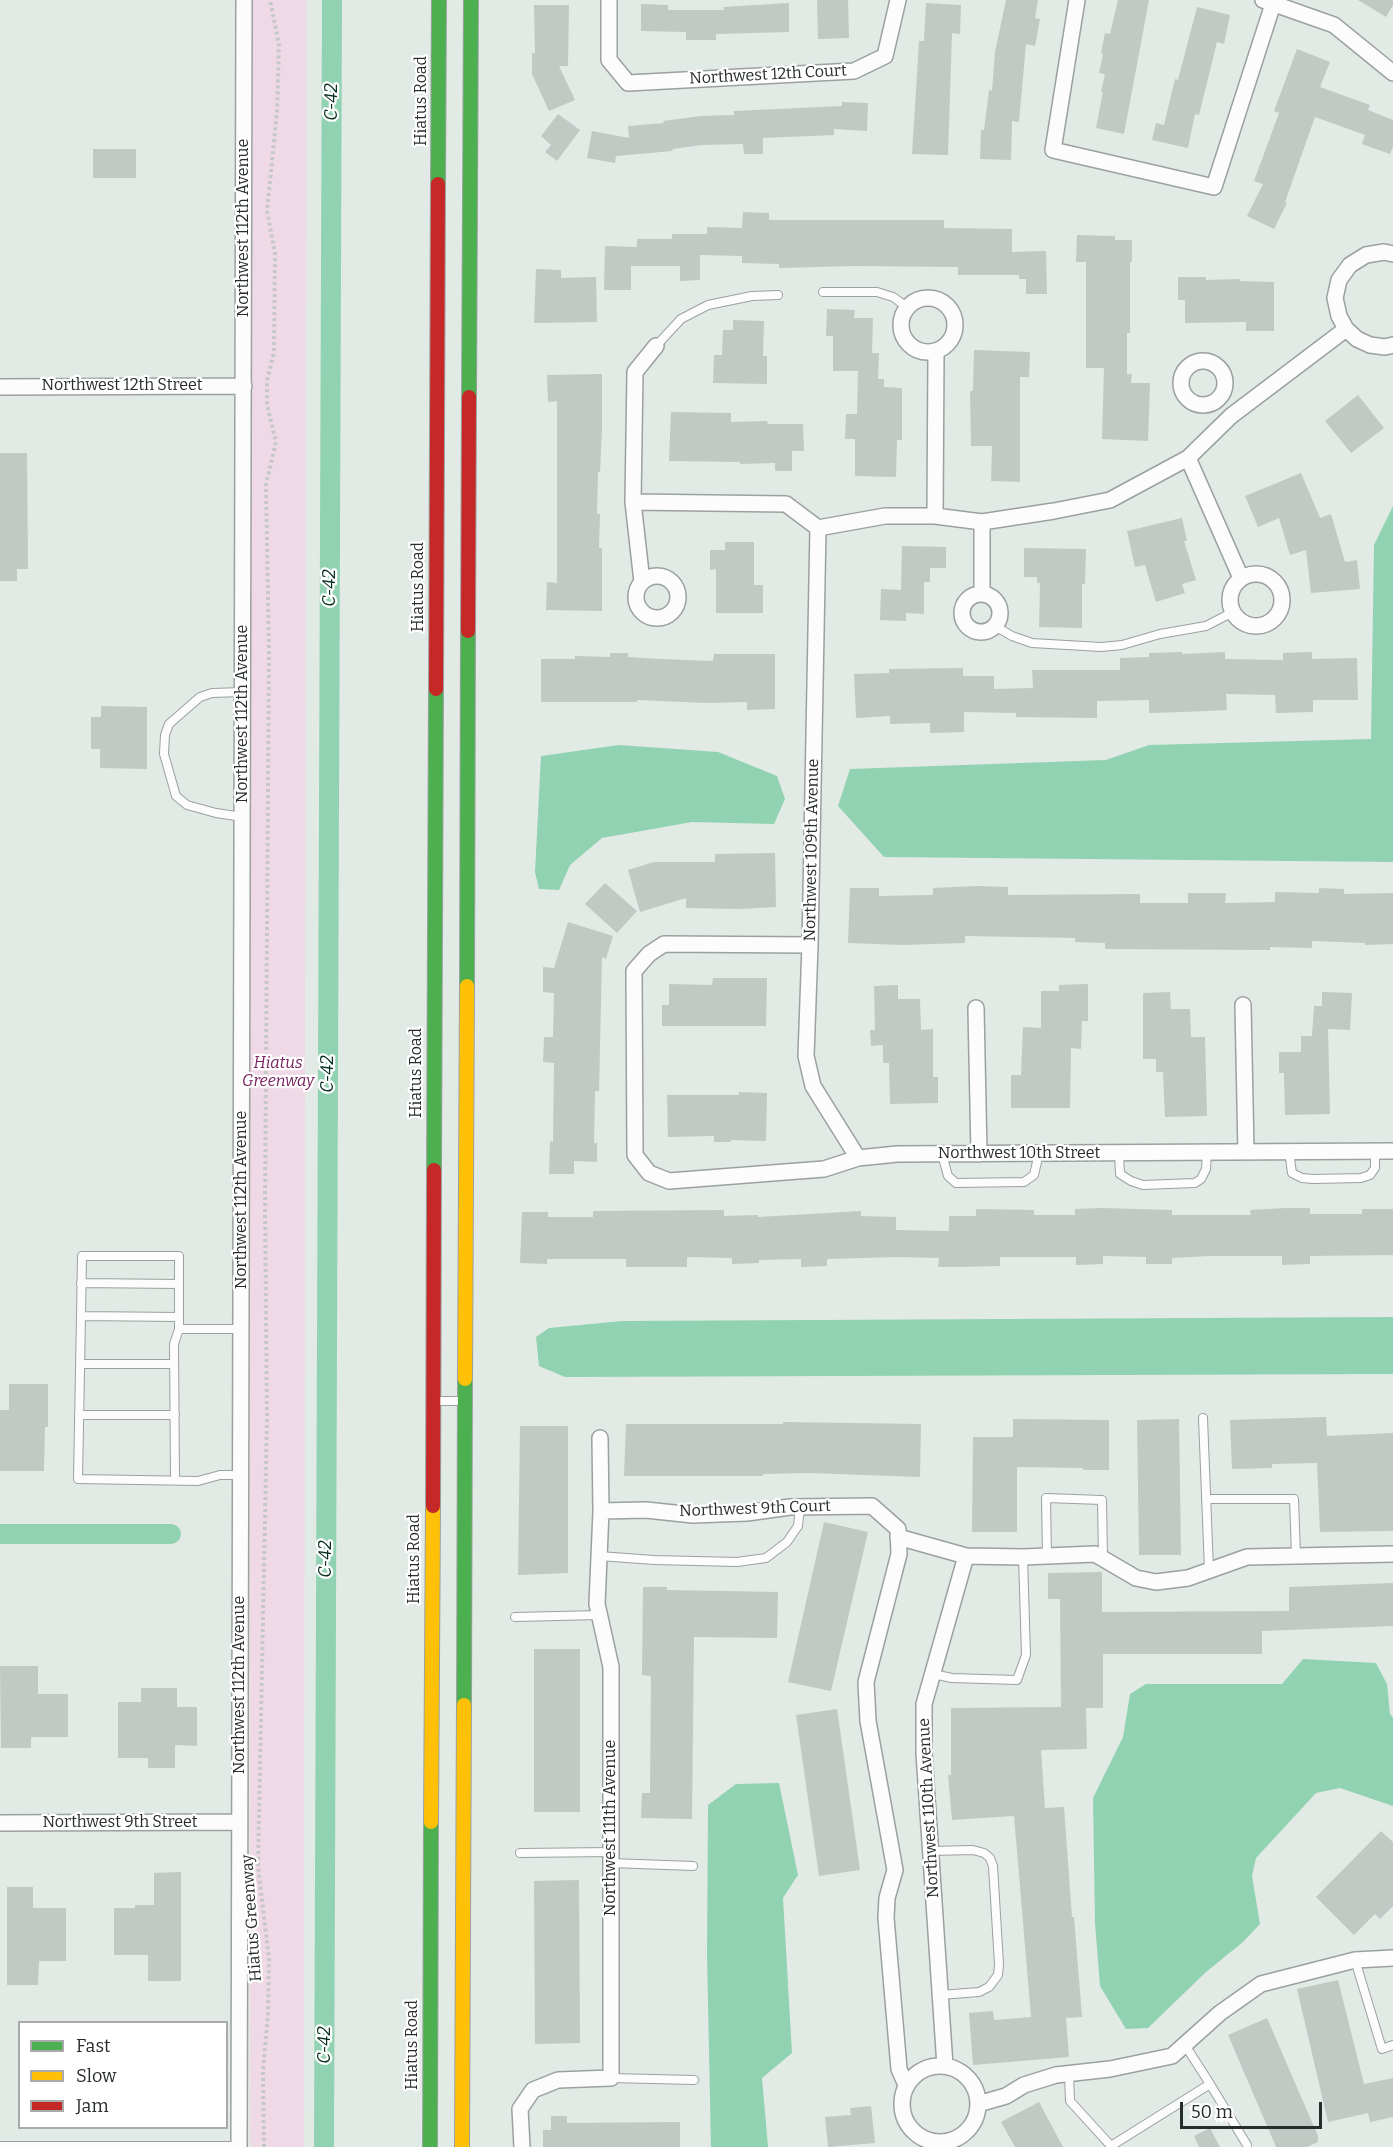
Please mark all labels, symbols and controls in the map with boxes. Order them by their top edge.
street label: Hiatus Road [412,56,432,146]
street label: Northwest 12th Court [689,61,847,89]
water label: C-42 [321,83,343,121]
street label: Northwest 112th Avenue [234,139,254,317]
street label: Northwest 12th Street [42,376,202,396]
street label: Hiatus Road [409,542,429,632]
water label: C-42 [319,569,341,607]
street label: Northwest 112th Avenue [233,625,253,803]
street label: Northwest 109th Avenue [801,758,823,942]
street label: Hiatus Road [407,1028,427,1118]
park label: Hiatus Greenway [242,1054,314,1092]
water label: C-42 [317,1055,339,1093]
street label: Northwest 112th Avenue [232,1111,252,1289]
street label: Northwest 10th Street [938,1144,1100,1164]
street label: Northwest 9th Court [679,1497,831,1521]
street label: Hiatus Road [405,1514,425,1604]
water label: C-42 [315,1540,337,1578]
street label: Northwest 112th Avenue [230,1596,250,1774]
street label: Northwest 110th Avenue [915,1718,943,1898]
street label: Northwest 111th Avenue [601,1740,621,1916]
street label: Northwest 9th Street [42,1813,198,1833]
street label: Hiatus Greenway [238,1854,266,1982]
street label: Hiatus Road [403,2000,423,2090]
legend [18,2021,228,2129]
water label: C-42 [314,2026,336,2064]
text: Fast [76,2035,111,2057]
text: Slow [76,2065,116,2087]
scale bar [1183,2090,1326,2128]
text: Jam [76,2095,109,2117]
text: 50 m [1191,2101,1233,2123]

